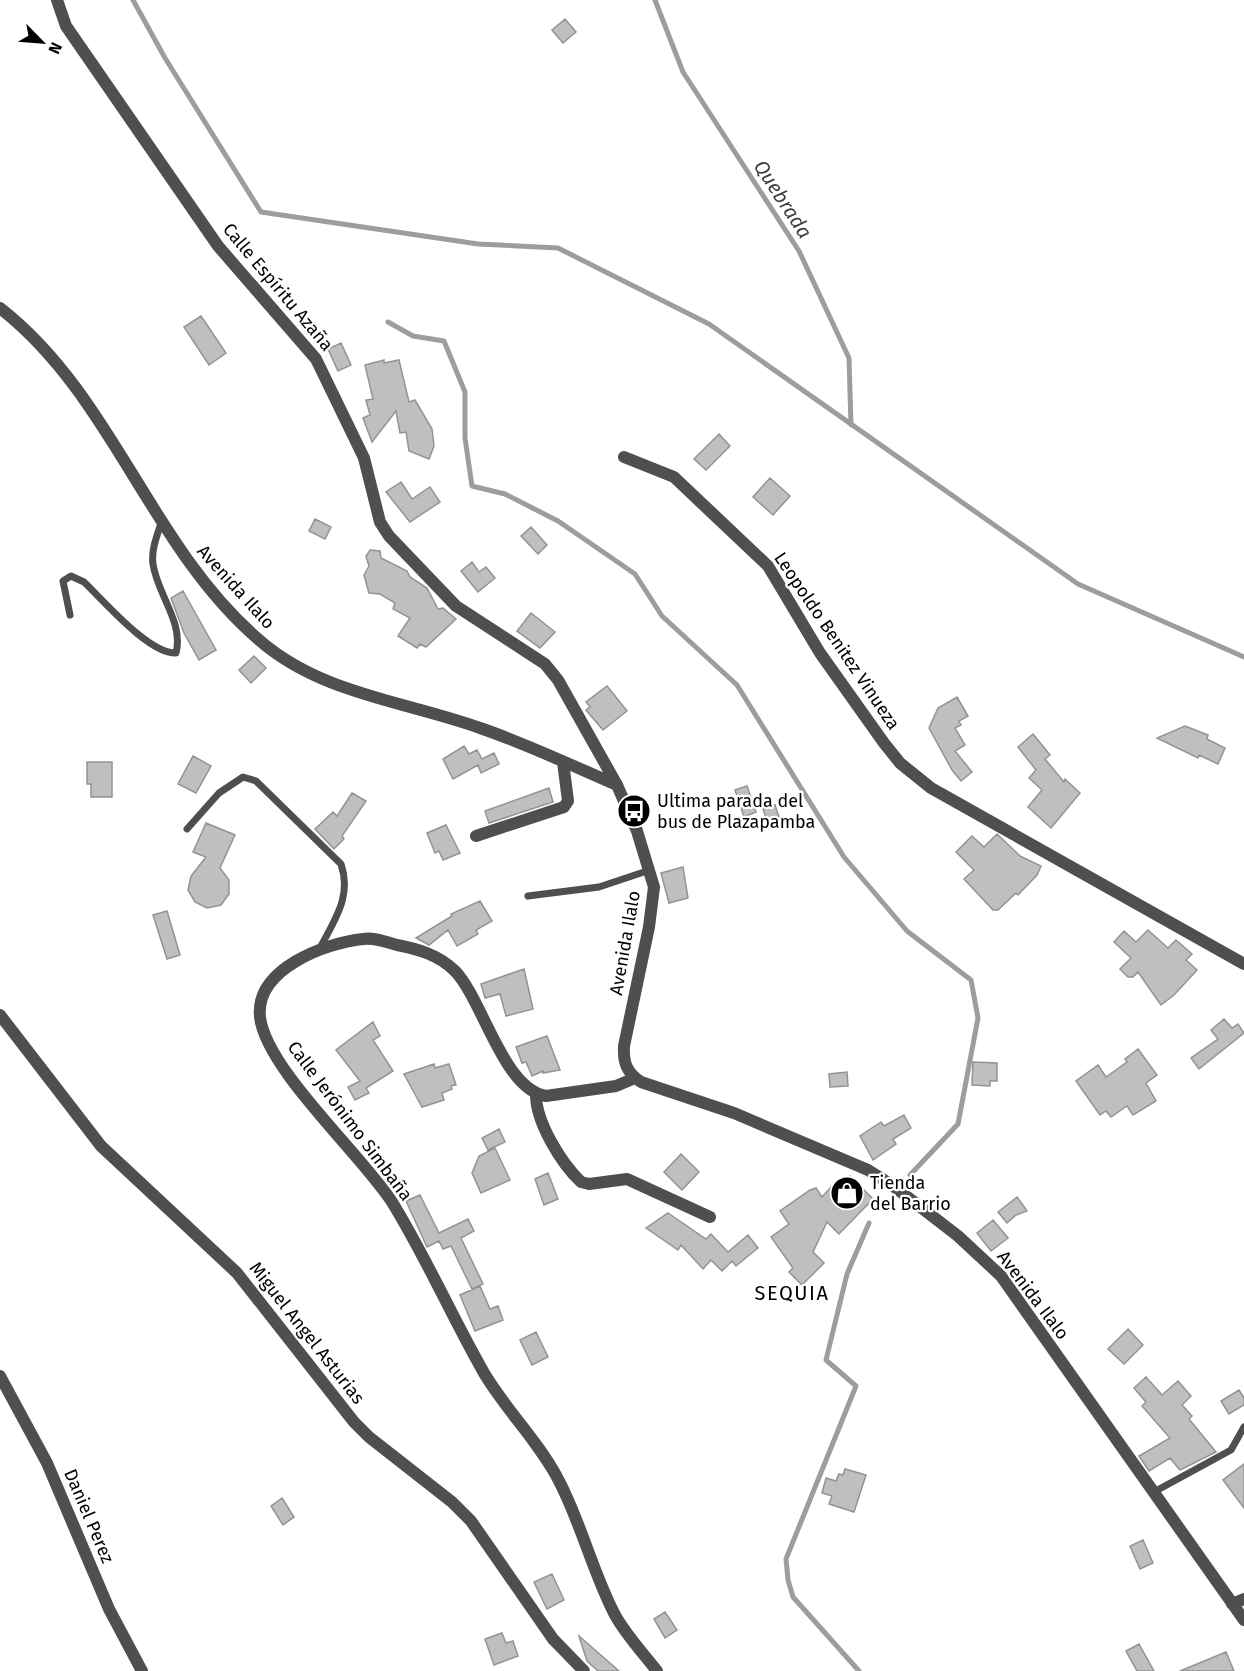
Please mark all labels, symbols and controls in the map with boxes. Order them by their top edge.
north arrow [12,12,72,72]
text: N [44,39,66,57]
water label: Quebrada [749,155,817,243]
street label: Calle Espíritu Azaña [218,219,338,355]
street label: Avenida Ilalo [192,540,280,634]
street label: Leopoldo Benitez Vinueza [769,548,905,734]
place label: Ultima parada del bus de Plazapamba [657,790,815,833]
bus stop icon: Ultima parada del bus de Plazapamba [616,793,652,829]
street label: Avenida Ilalo [605,889,645,997]
street label: Calle Jerónimo Simbaña [283,1037,417,1205]
place label: Tienda del Barrio [870,1172,951,1215]
shop icon: Tienda del Barrio [829,1175,865,1211]
street label: Avenida Ilalo [992,1246,1074,1344]
street label: Miguel Angel Asturias [245,1258,369,1408]
district label: SEQUIA [755,1281,829,1305]
street label: Daniel Perez [59,1466,119,1567]

